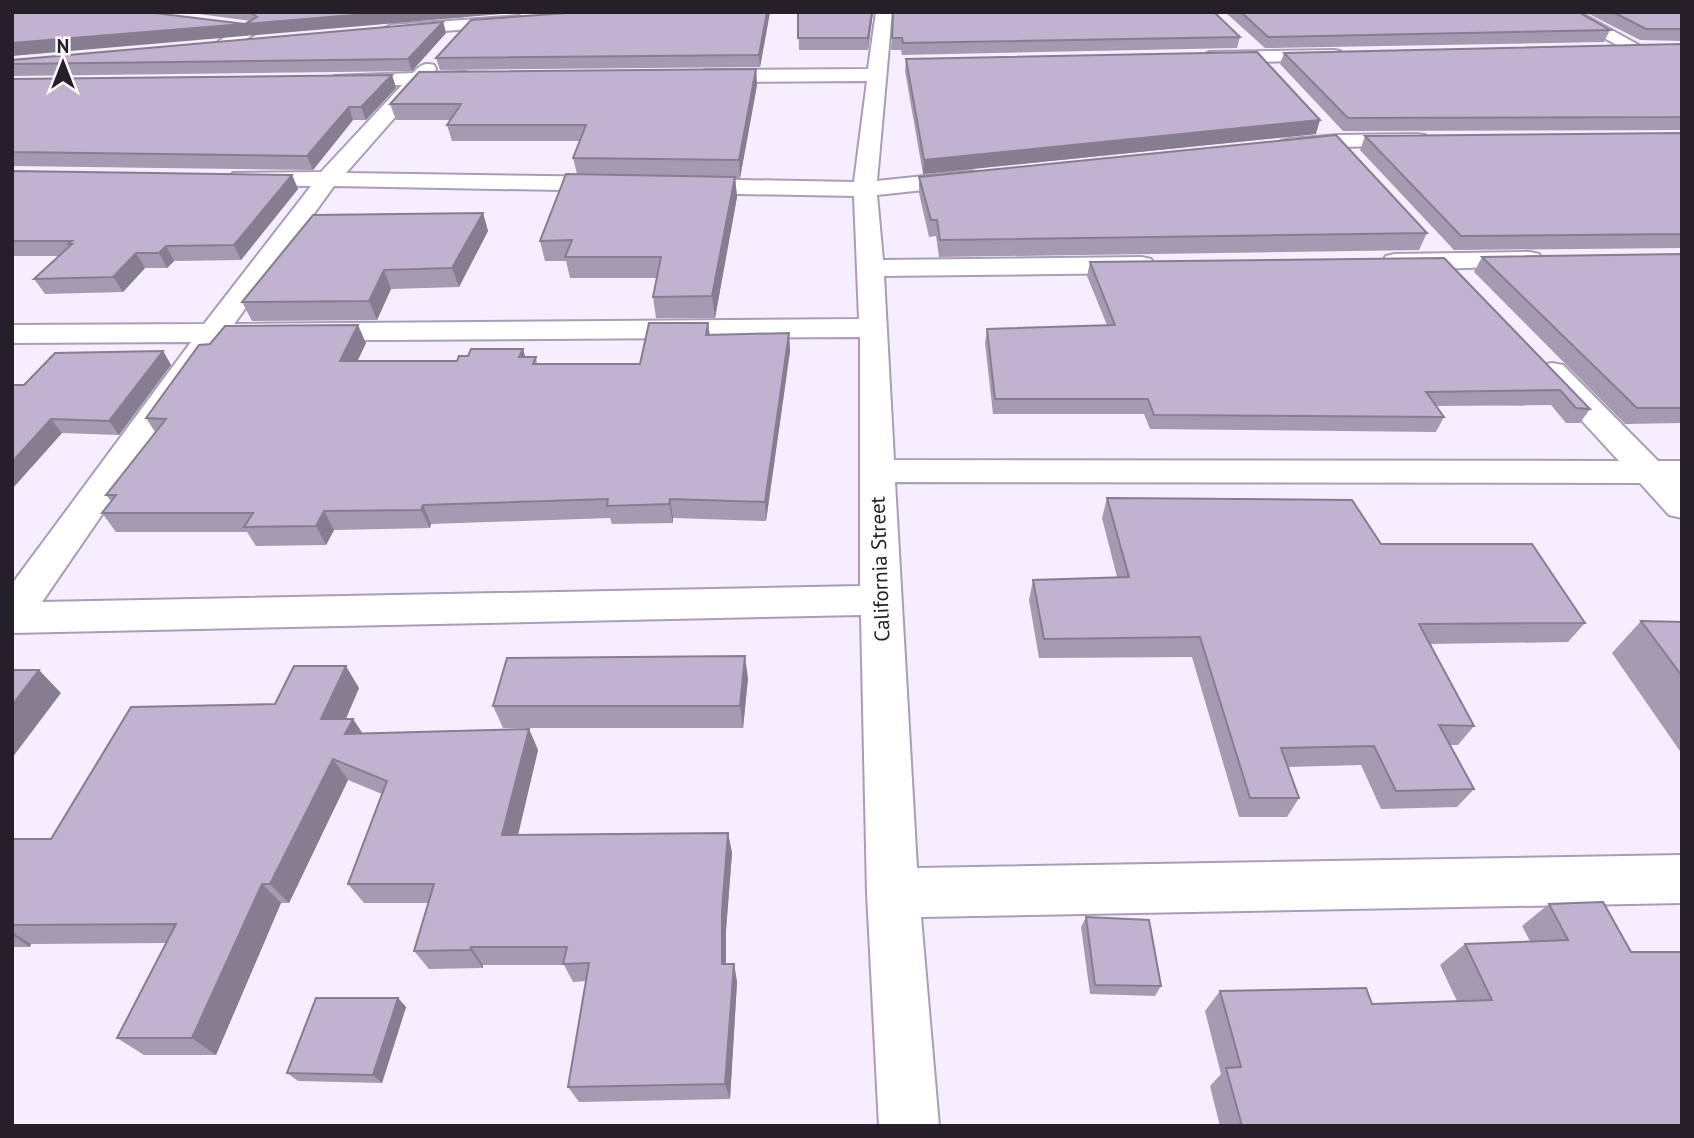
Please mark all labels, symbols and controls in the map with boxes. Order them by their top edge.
north arrow [28,28,98,98]
text: N [57,34,69,58]
street label: California Street [863,496,896,642]

